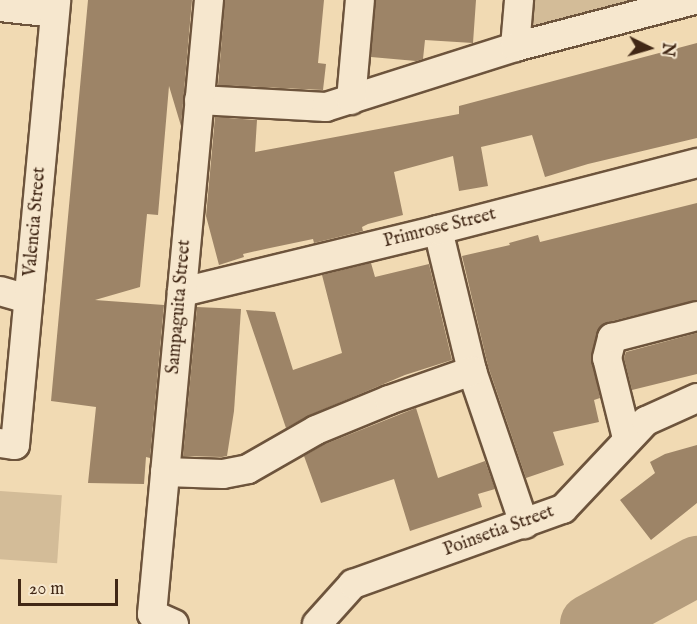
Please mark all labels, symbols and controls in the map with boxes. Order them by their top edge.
north arrow [619,18,679,78]
text: N [656,42,677,57]
street label: Valencia Street [20,166,52,278]
street label: Primrose Street [381,205,499,253]
street label: Sampaguita Street [163,239,197,375]
street label: Poinsetia Street [441,502,557,562]
scale bar [21,567,122,605]
text: 20 m [29,578,64,601]

